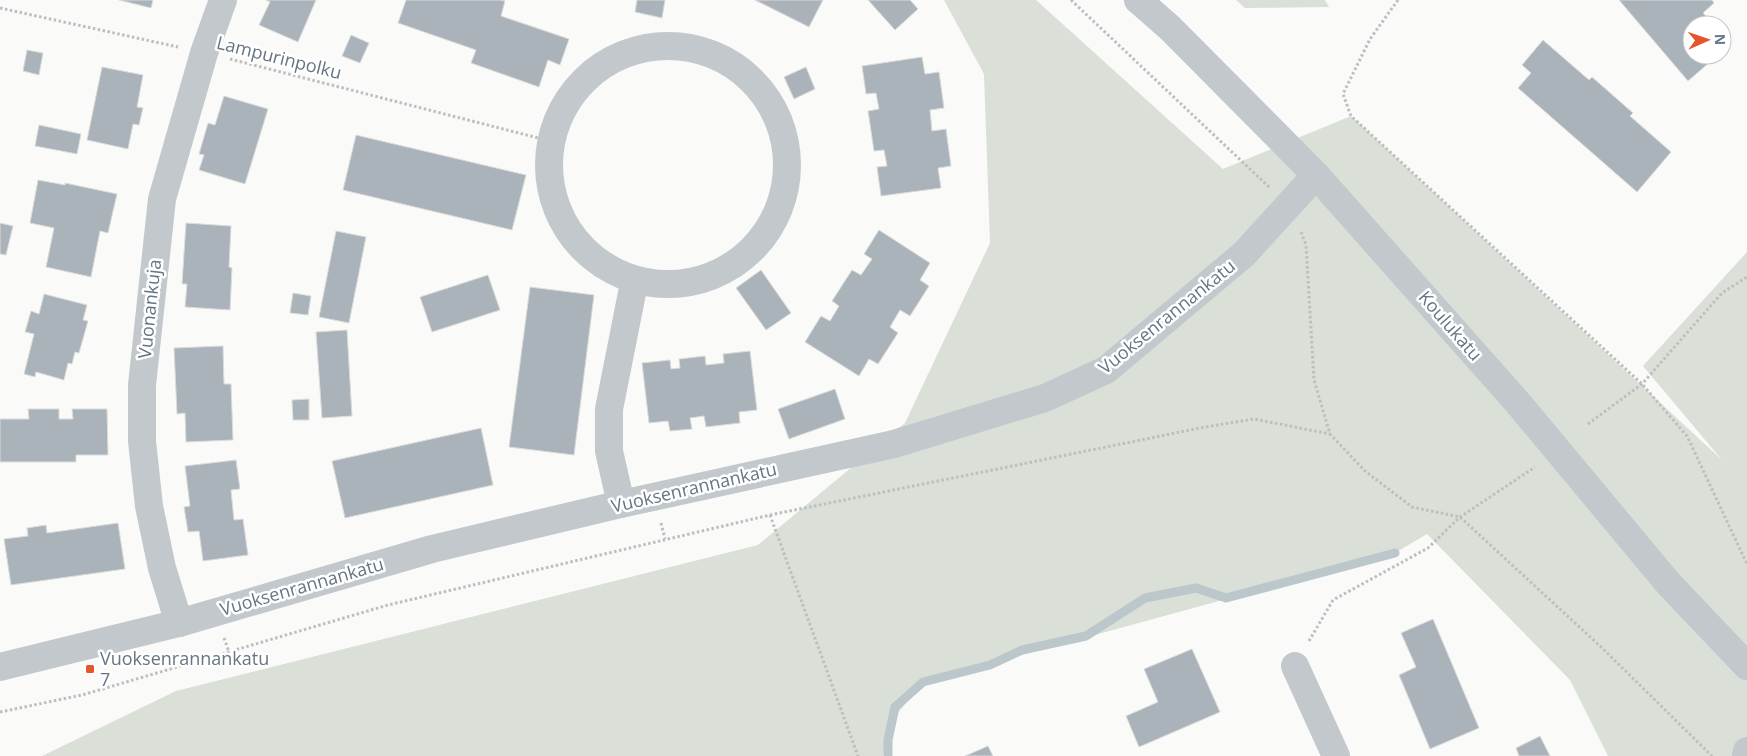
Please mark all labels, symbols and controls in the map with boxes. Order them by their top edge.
north arrow [1682,15,1732,65]
street label: Lampurinpolku [214,30,344,84]
text: N [1711,34,1730,46]
street label: Vuoksenrannankatu [1093,254,1240,379]
street label: Vuonankuja [132,258,166,360]
street label: Koulukatu [1414,285,1488,365]
street label: Vuoksenrannankatu [609,456,779,518]
street label: Vuoksenrannankatu [217,551,386,621]
place label: Vuoksenrannankatu 7 [100,646,269,691]
marker: Vuoksenrannankatu 7 [84,663,96,675]

